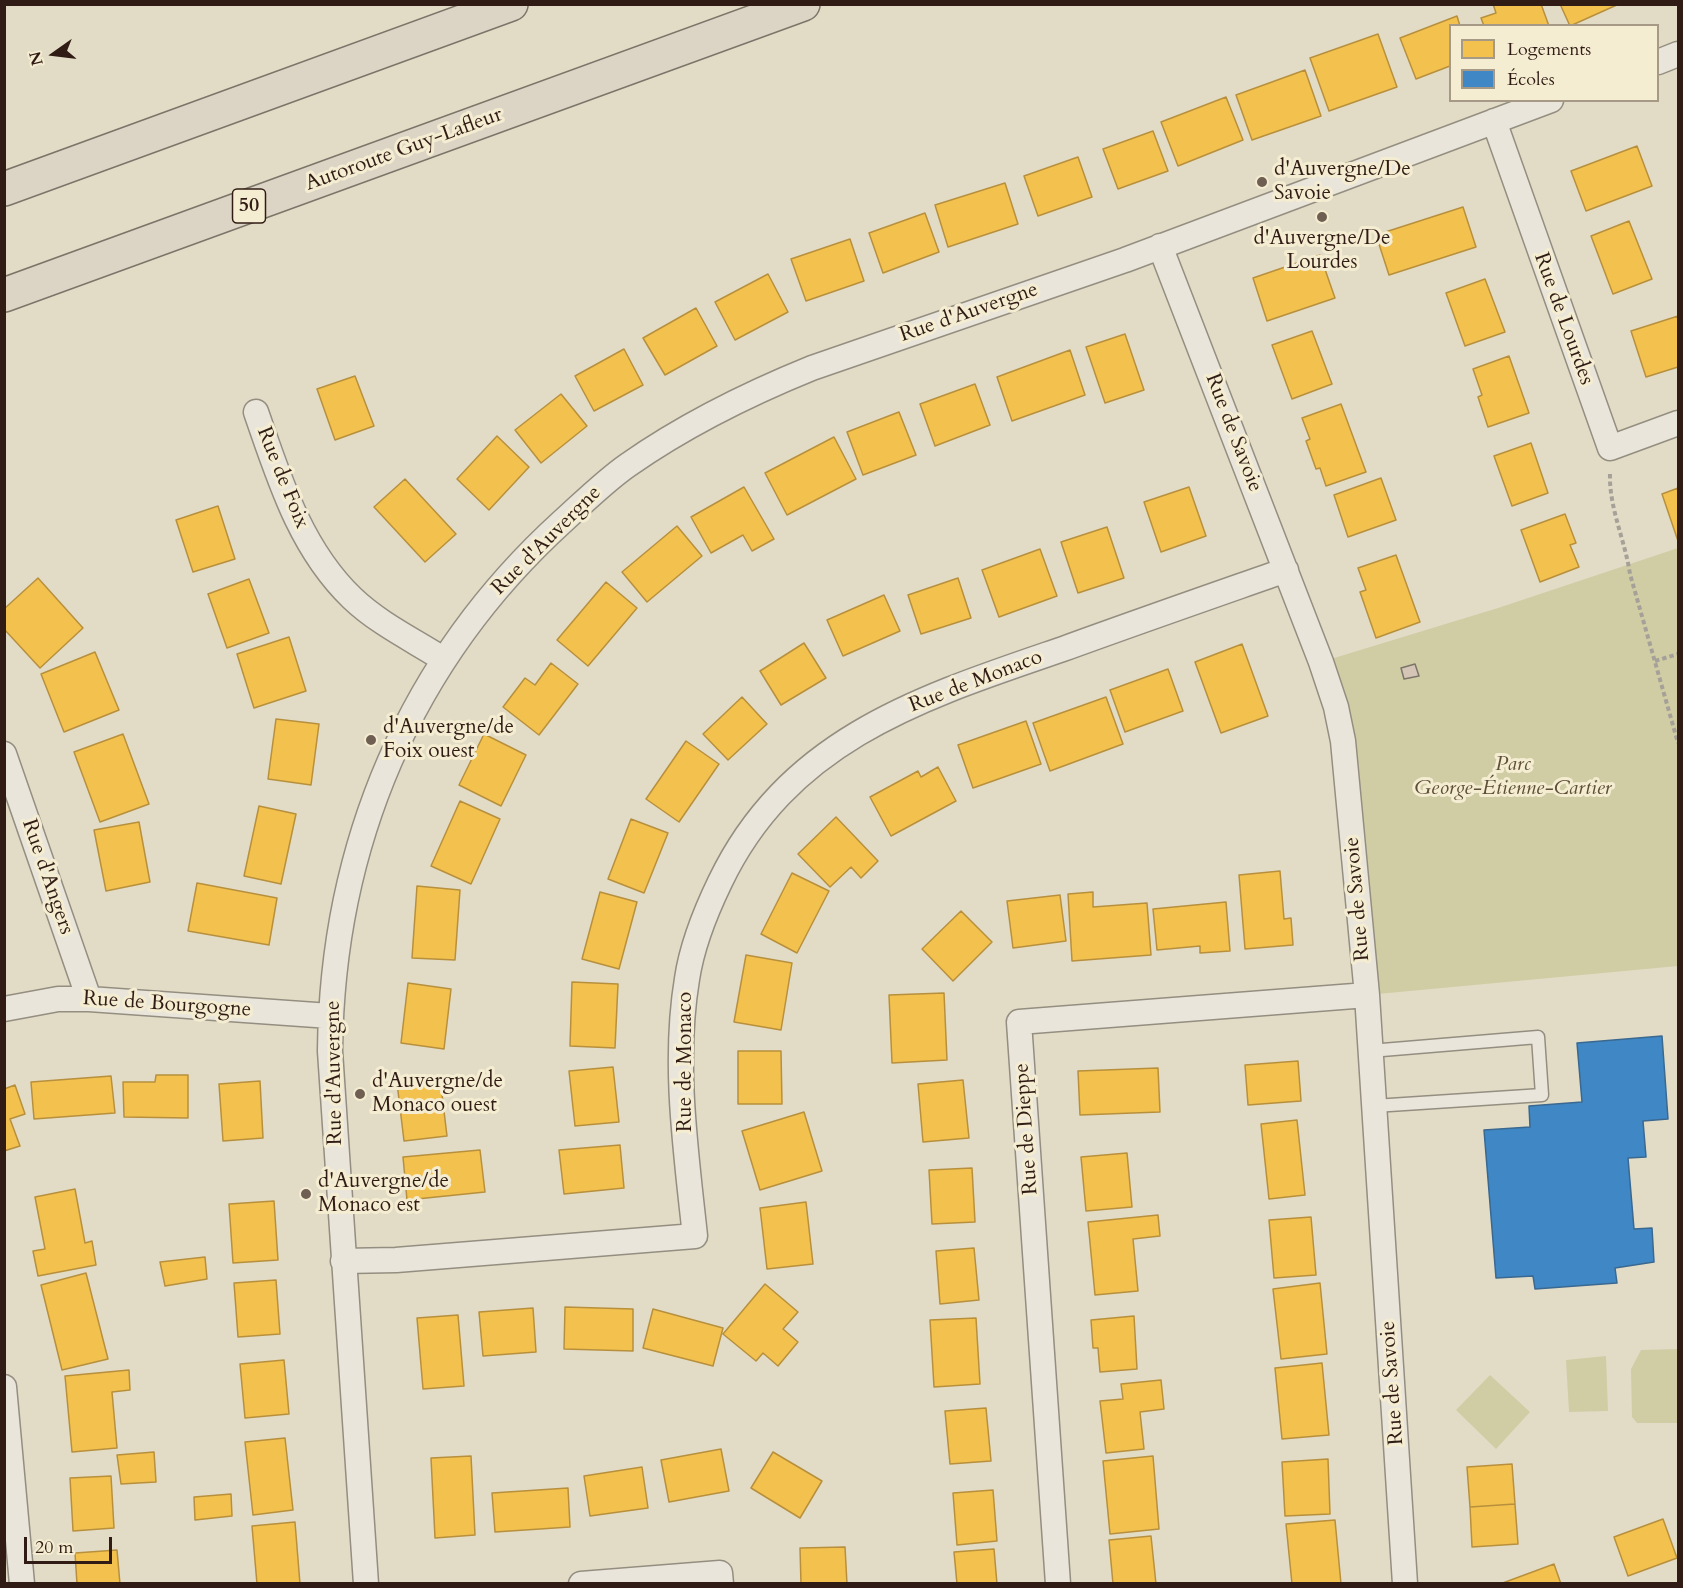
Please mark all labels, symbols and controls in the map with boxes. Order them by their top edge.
north arrow [24,24,84,84]
legend [1449,24,1659,102]
text: Logements [1507,37,1591,62]
text: N [24,49,49,68]
text: Écoles [1507,67,1555,92]
street label: Autoroute Guy-Lafleur [302,103,506,197]
place label: d'Auvergne/De Savoie [1274,157,1411,207]
marker: d'Auvergne/De Savoie [1255,175,1269,189]
road number: 50 [232,189,266,223]
marker: d'Auvergne/De Lourdes [1315,210,1329,224]
place label: d'Auvergne/De Lourdes [1254,226,1390,276]
street label: Rue de Lourdes [1527,250,1599,388]
street label: Rue d'Auvergne [896,278,1042,348]
street label: Rue de Savoie [1199,370,1267,496]
street label: Rue de Foix [250,424,314,532]
street label: Rue d'Auvergne [487,481,607,601]
street label: Rue de Monaco [906,645,1046,719]
place label: d'Auvergne/de Foix ouest [383,715,514,765]
marker: d'Auvergne/de Foix ouest [364,733,378,747]
park label: Parc George-Étienne-Cartier [1414,752,1612,802]
street label: Rue d'Angers [16,816,78,938]
street label: Rue de Savoie [1340,836,1376,962]
street label: Rue de Bourgogne [82,987,252,1023]
street label: Rue de Monaco [673,992,699,1132]
street label: Rue d'Auvergne [321,1000,349,1146]
street label: Rue de Dieppe [1010,1062,1044,1196]
place label: d'Auvergne/de Monaco ouest [372,1069,503,1119]
marker: d'Auvergne/de Monaco ouest [353,1087,367,1101]
place label: d'Auvergne/de Monaco est [318,1169,449,1219]
marker: d'Auvergne/de Monaco est [299,1187,313,1201]
street label: Rue de Savoie [1376,1320,1410,1446]
scale bar [27,1525,116,1563]
text: 20 m [35,1535,74,1560]

